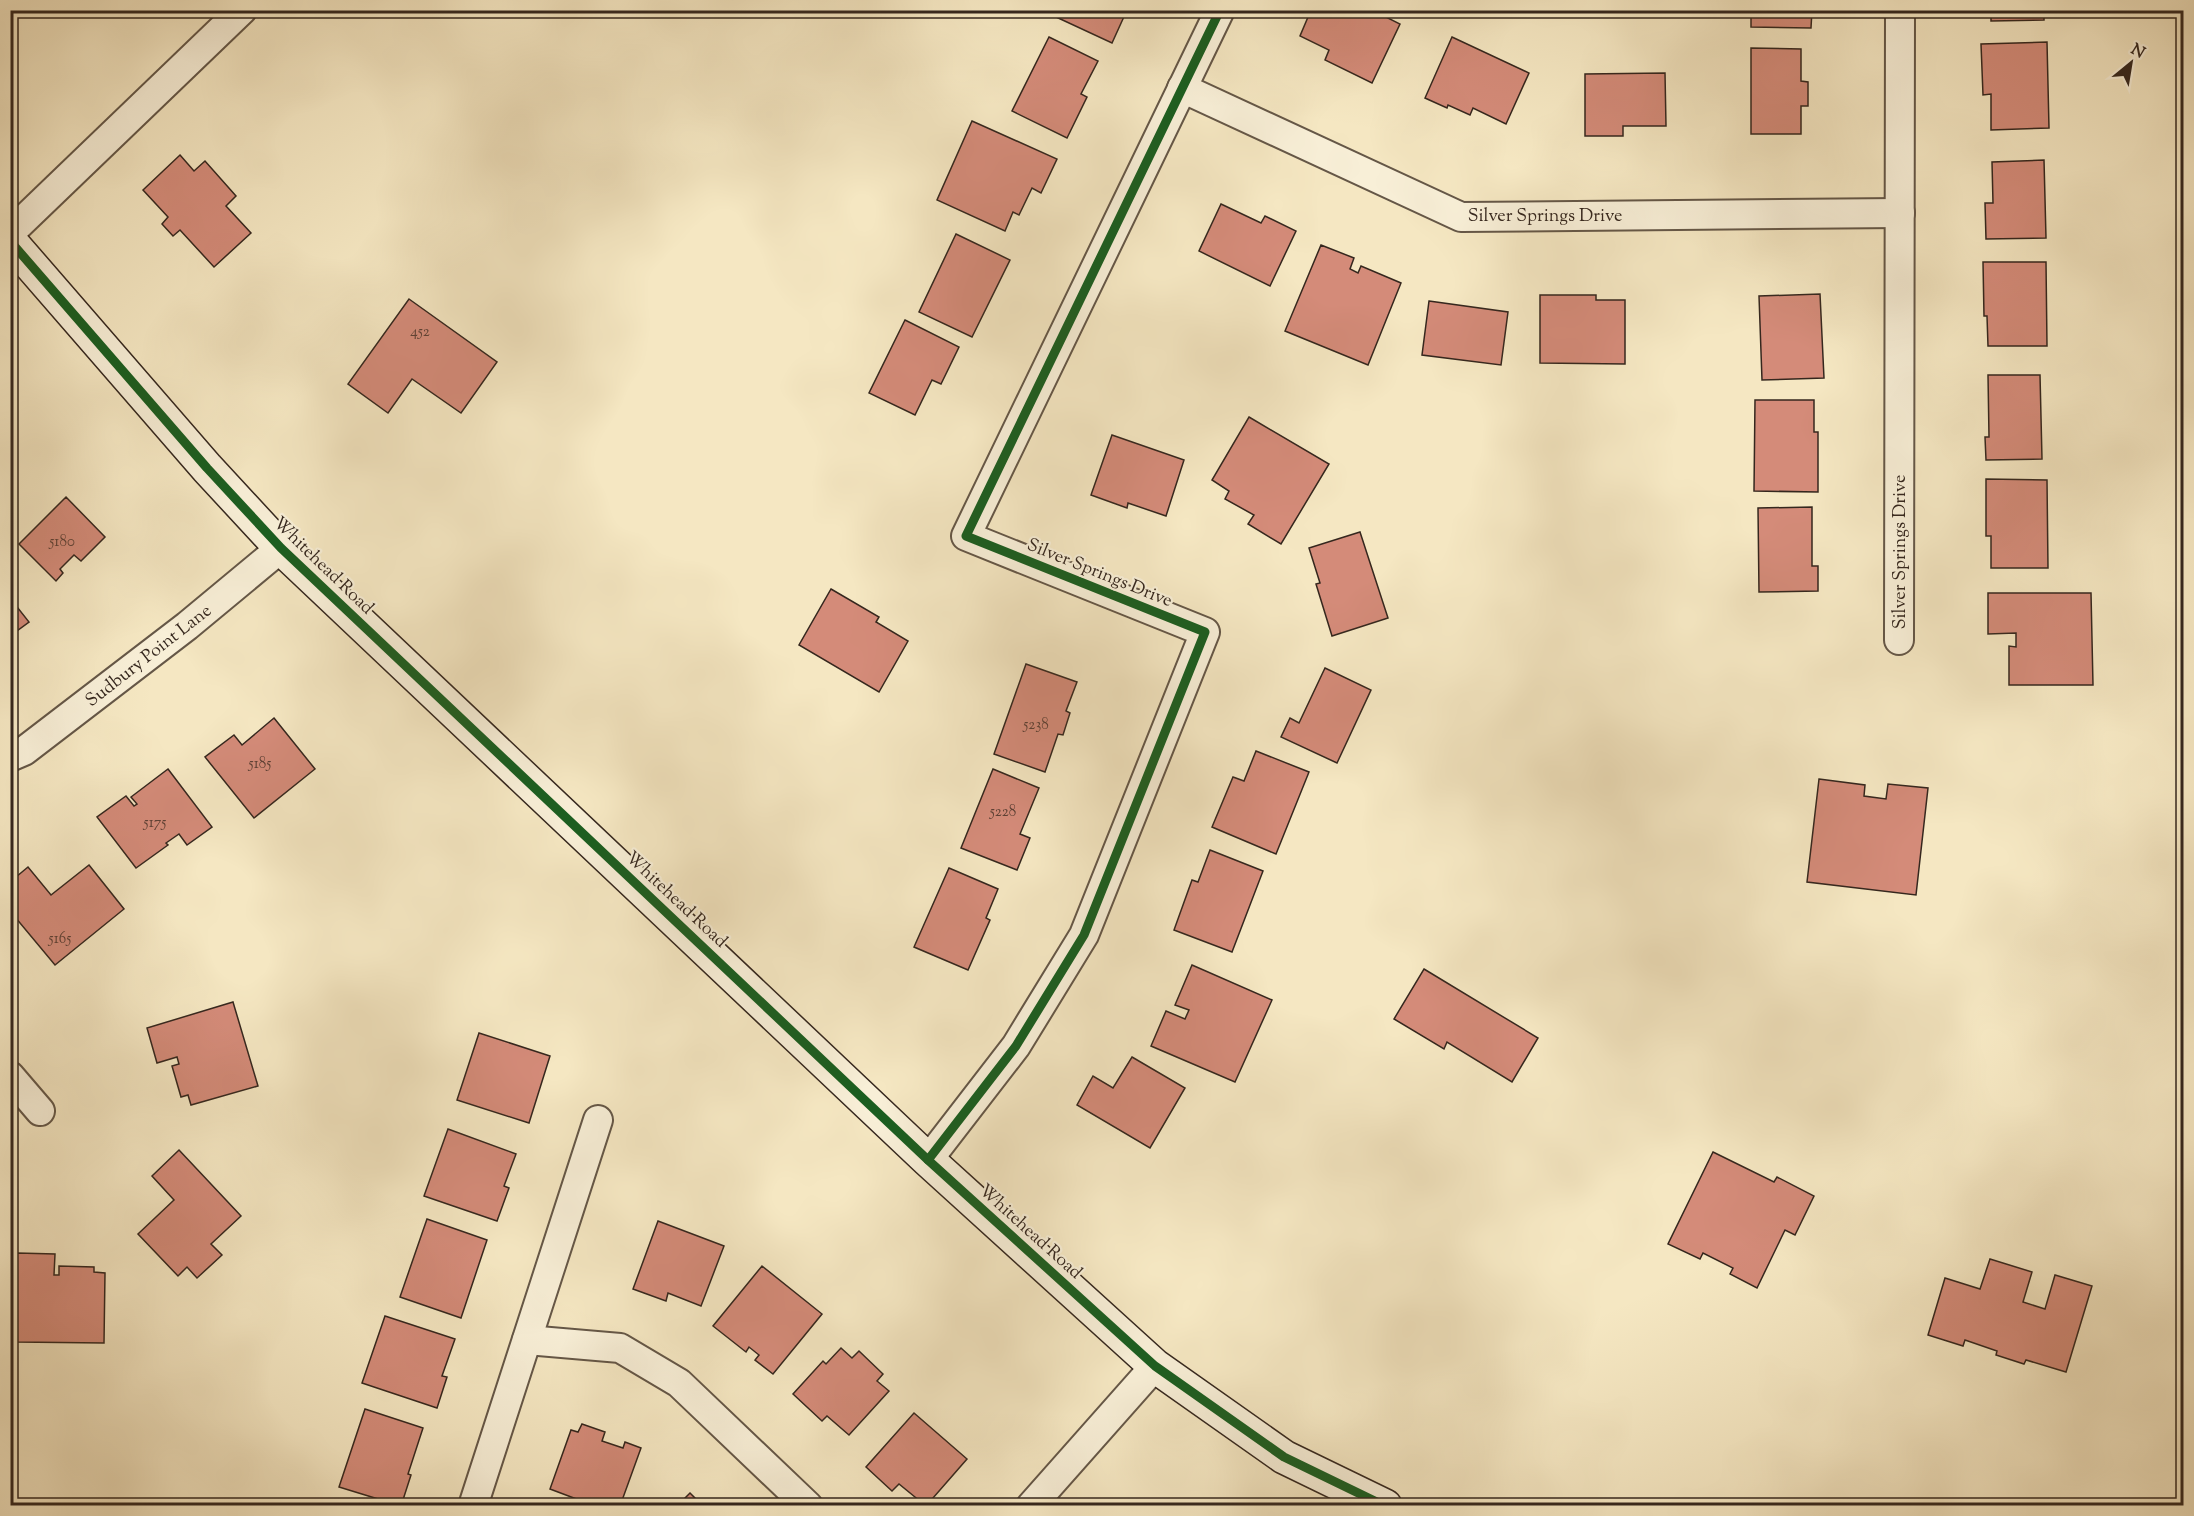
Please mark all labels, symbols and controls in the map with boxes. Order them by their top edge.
north arrow [2101,33,2161,93]
text: N [2126,39,2149,65]
street label: Silver Springs Drive [1468,204,1622,230]
house number: 452 [410,322,430,343]
street label: Silver Springs Drive [1888,475,1914,629]
street label: Whitehead Road [266,511,379,621]
house number: 5180 [48,532,75,553]
street label: Silver Springs Drive [1023,533,1176,615]
street label: Sudbury Point Lane [81,599,218,714]
house number: 5238 [1022,715,1049,736]
house number: 5185 [248,754,271,775]
house number: 5228 [989,802,1016,823]
house number: 5175 [143,813,166,834]
street label: Whitehead Road [619,846,733,955]
house number: 5165 [48,929,71,950]
street label: Whitehead Road [972,1179,1087,1286]

